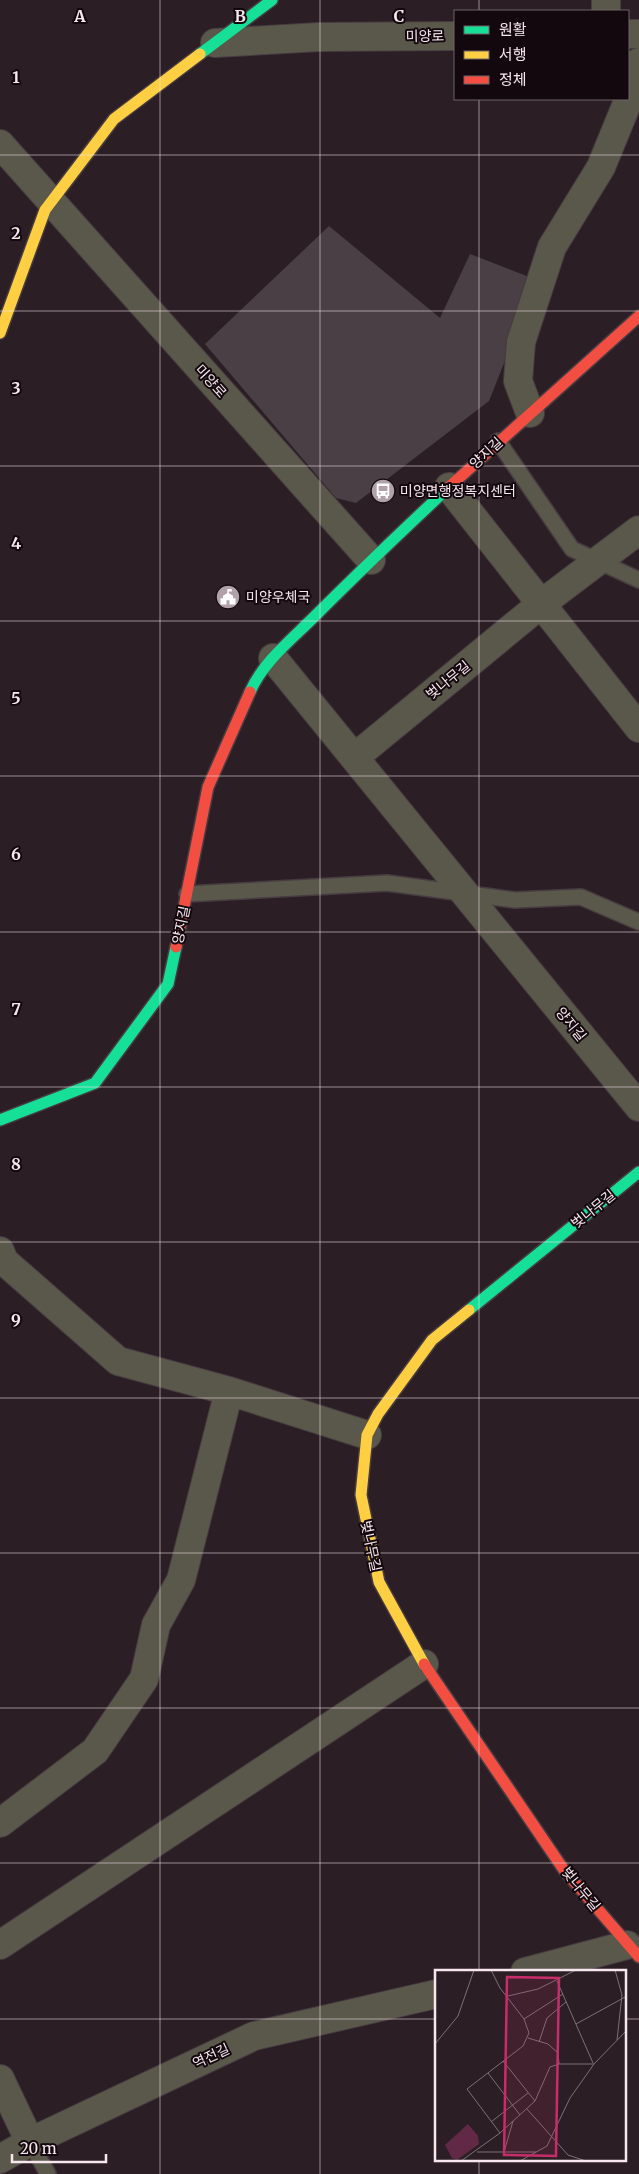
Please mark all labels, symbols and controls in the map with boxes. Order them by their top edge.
text: A [73,6,86,26]
text: B [234,6,246,26]
text: C [394,6,404,26]
legend [454,10,629,100]
text: 원활 [499,20,527,39]
street label: 미양로 [406,27,445,45]
text: 서행 [499,45,527,64]
text: 1 [12,67,20,87]
text: 정체 [499,70,527,89]
text: 2 [11,223,21,243]
street label: 미양로 [191,361,231,401]
text: 3 [11,378,21,398]
street label: 양지길 [466,433,506,473]
bus stop icon: 미양면행정복지센터 [370,478,396,504]
place label: 미양면행정복지센터 [400,482,516,500]
text: 4 [11,533,21,553]
public building icon: 미양우체국 [215,584,241,610]
place label: 미양우체국 [246,588,311,606]
street label: 벚나무길 [422,657,474,703]
text: 5 [11,688,21,708]
text: 6 [11,844,21,864]
street label: 양지길 [168,904,194,946]
text: 7 [11,999,21,1019]
street label: 양지길 [552,1003,590,1045]
text: 8 [11,1154,21,1174]
street label: 벚나무길 [567,1186,619,1232]
text: 9 [11,1310,21,1330]
street label: 벚나무길 [357,1519,385,1573]
street label: 벚나무길 [558,1863,604,1915]
inset map [435,1970,626,2162]
street label: 역전길 [190,2040,232,2072]
scale bar [12,2132,106,2164]
text: 20 m [20,2139,57,2158]

